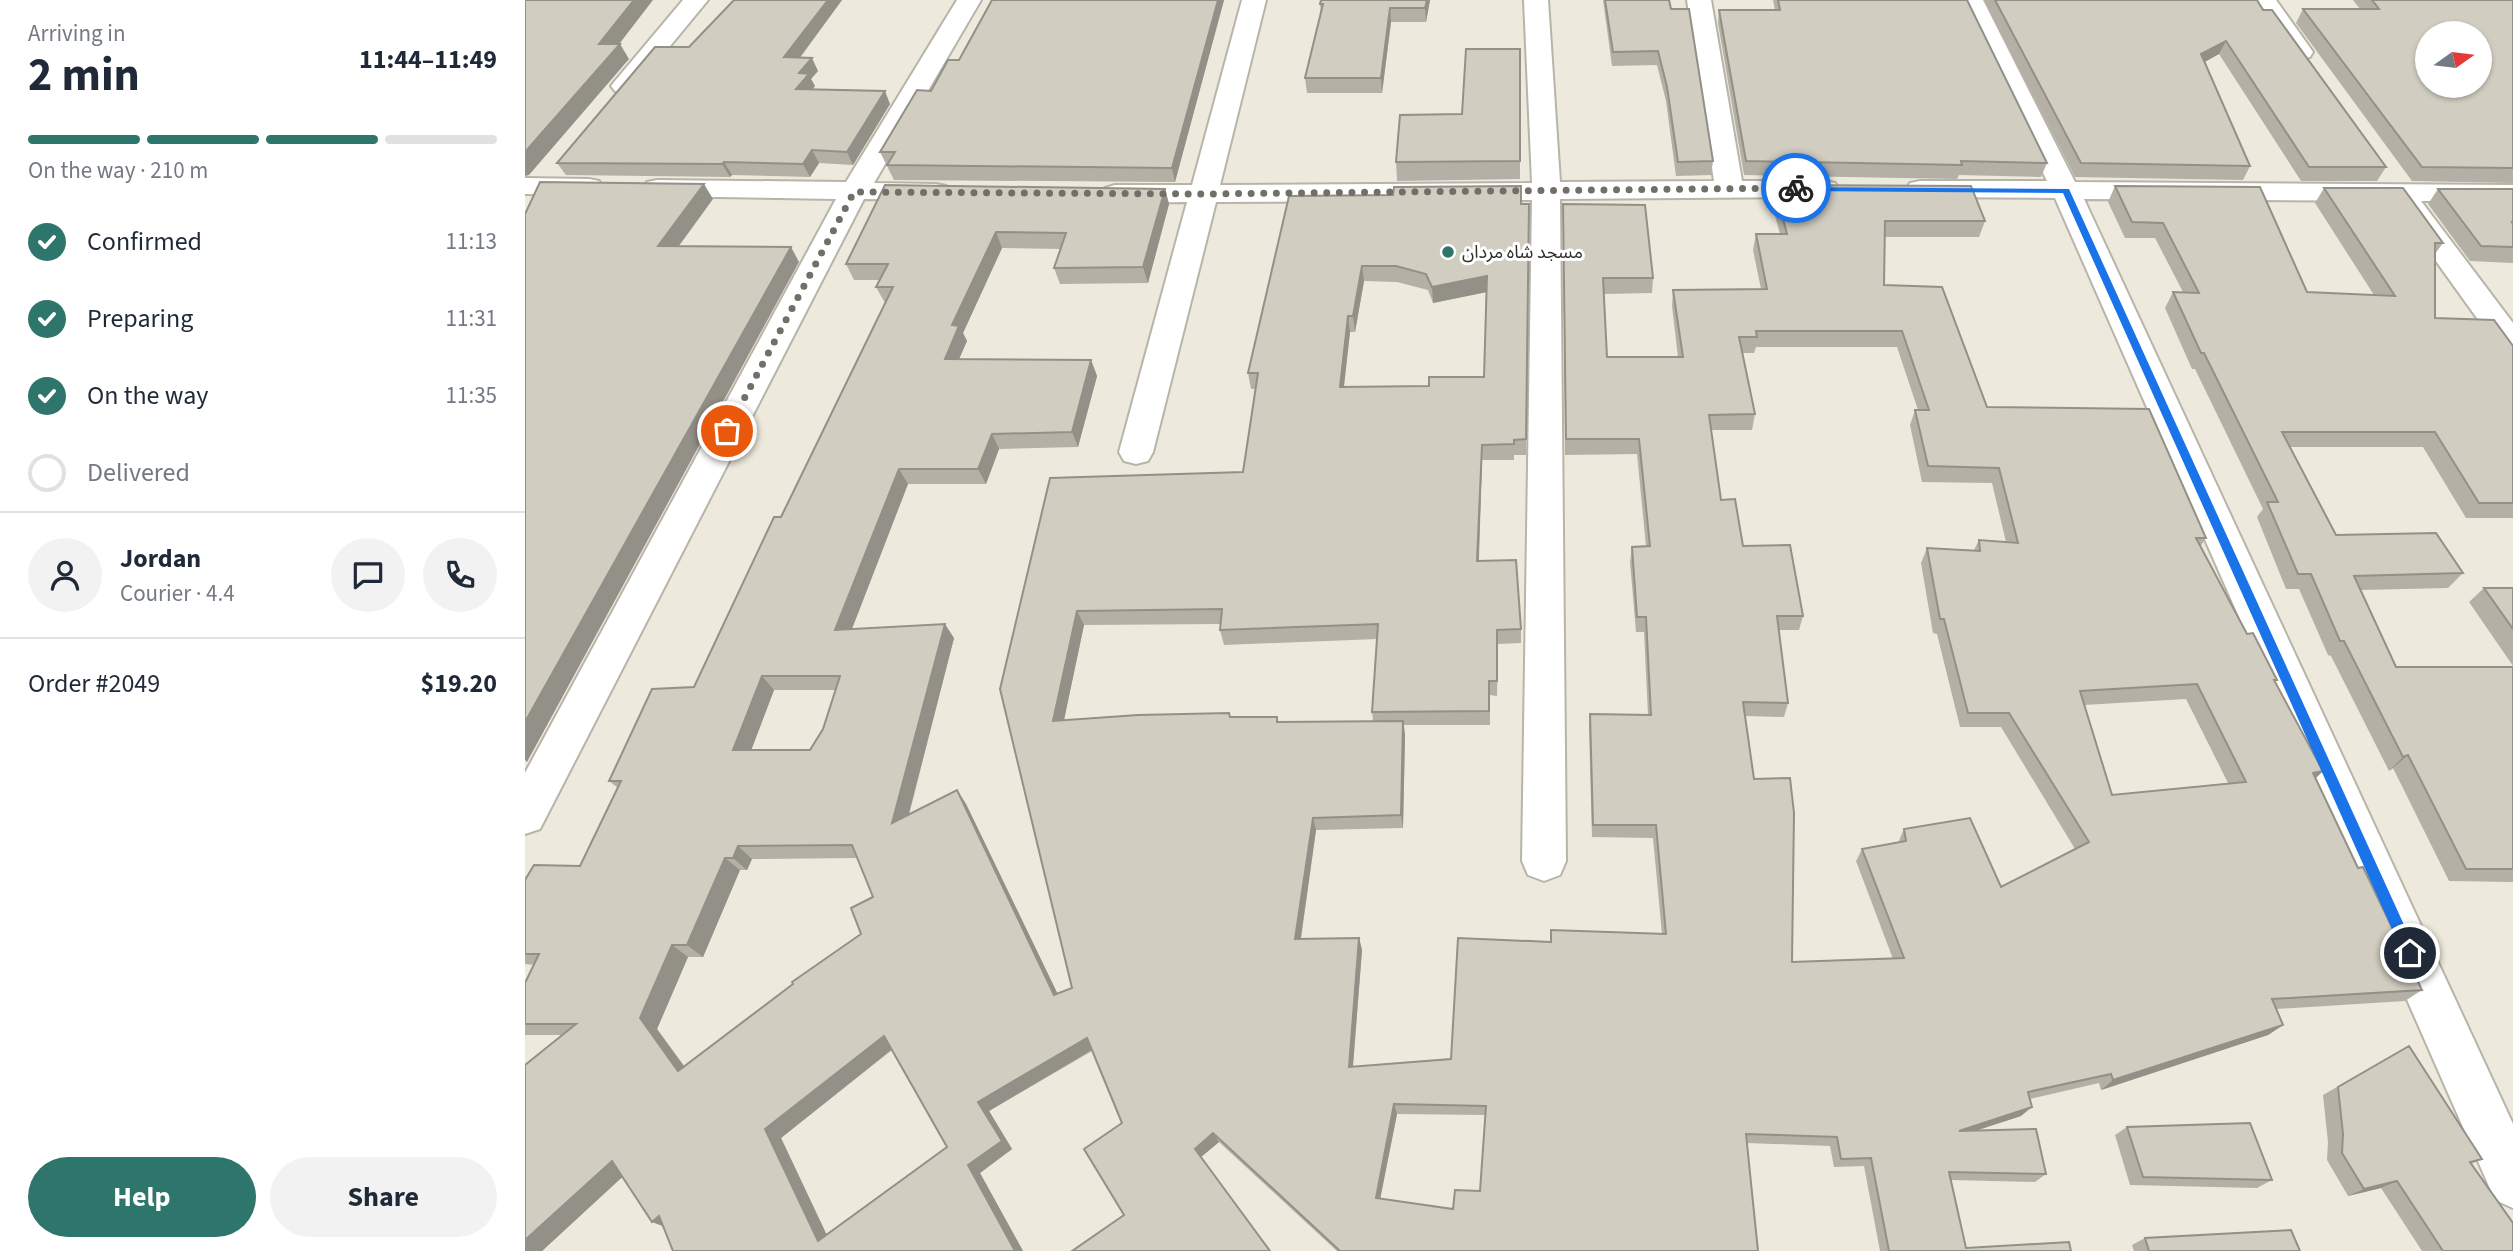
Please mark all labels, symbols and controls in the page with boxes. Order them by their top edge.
text: Arriving in [28,17,126,50]
north arrow [2415,21,2492,98]
map controls [2415,21,2492,98]
text: 11:44–11:49 [359,41,497,78]
text: 2 min [28,43,140,108]
courier [1761,153,1831,223]
text: On the way · 210 m [28,154,208,187]
icon: bike [1777,169,1815,207]
icon: check [28,223,66,261]
text: Confirmed [87,223,202,260]
text: 11:13 [446,225,497,258]
place label: مسجد شاه مردان [1462,240,1583,265]
marker: مسجد شاه مردان [1440,244,1456,260]
icon: check [28,300,66,338]
text: Preparing [87,300,193,337]
text: 11:31 [446,302,497,335]
icon: check [28,377,66,415]
text: On the way [87,377,208,414]
text: 11:35 [446,379,497,412]
pin [697,401,757,461]
icon: bag [708,412,746,450]
text: Delivered [87,454,190,491]
button: person [28,538,102,612]
button: chat [331,538,405,612]
button: phone [423,538,497,612]
text: Jordan [120,540,201,577]
text: Courier · 4.4 [120,577,235,610]
text: Order #2049 [28,665,160,702]
text: $19.20 [421,665,497,702]
pin [2380,923,2440,983]
icon: home [2391,934,2429,972]
button: Help [28,1157,256,1237]
button: Share [270,1157,497,1237]

